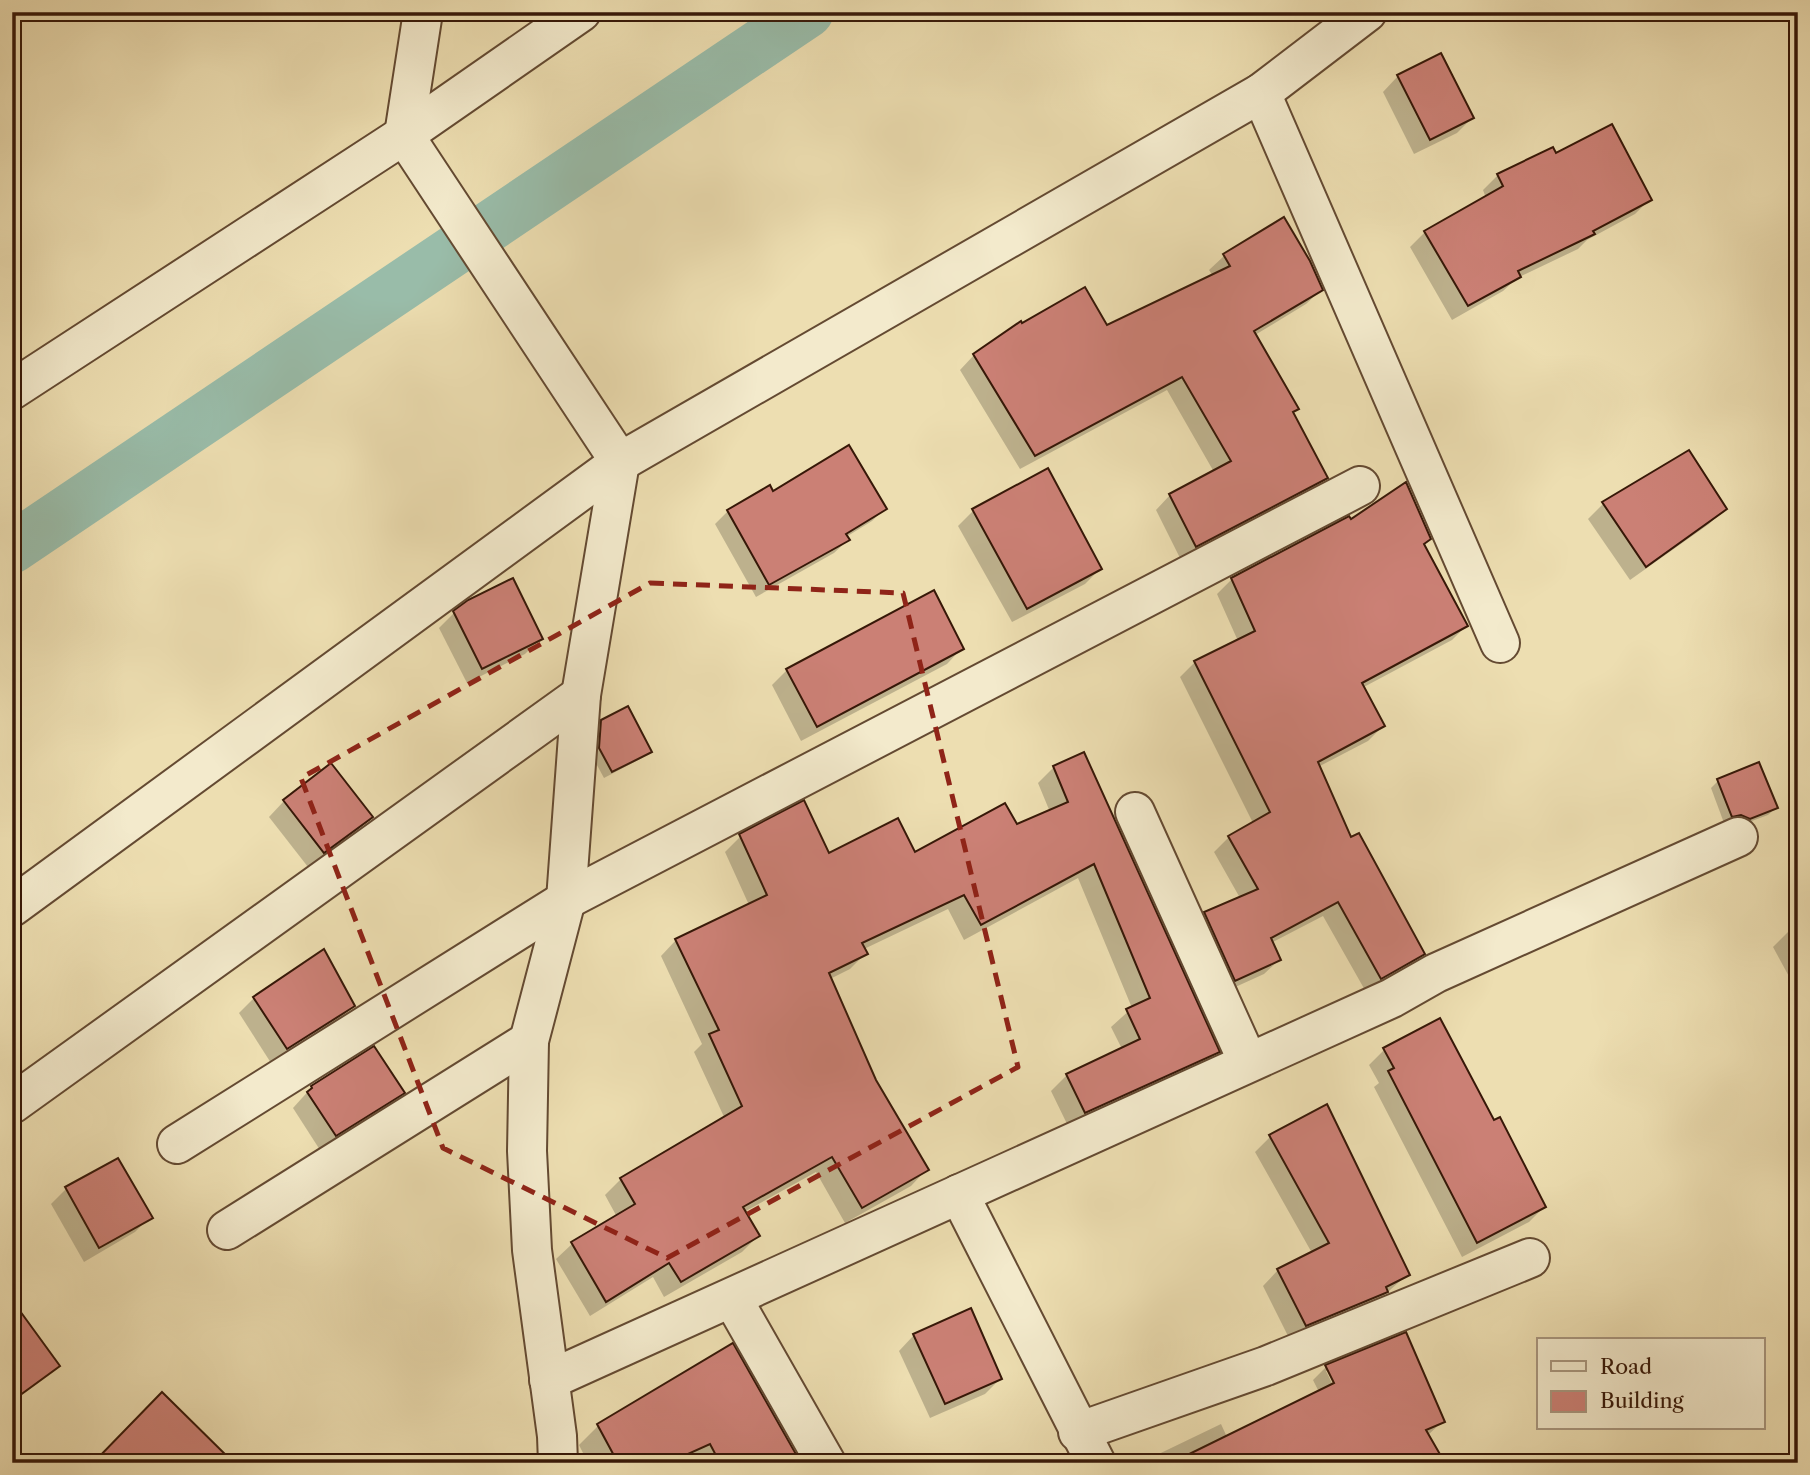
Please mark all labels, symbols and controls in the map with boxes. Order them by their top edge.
legend [1537,1338,1764,1430]
text: Road [1600,1354,1652,1379]
text: Building [1600,1388,1685,1413]

